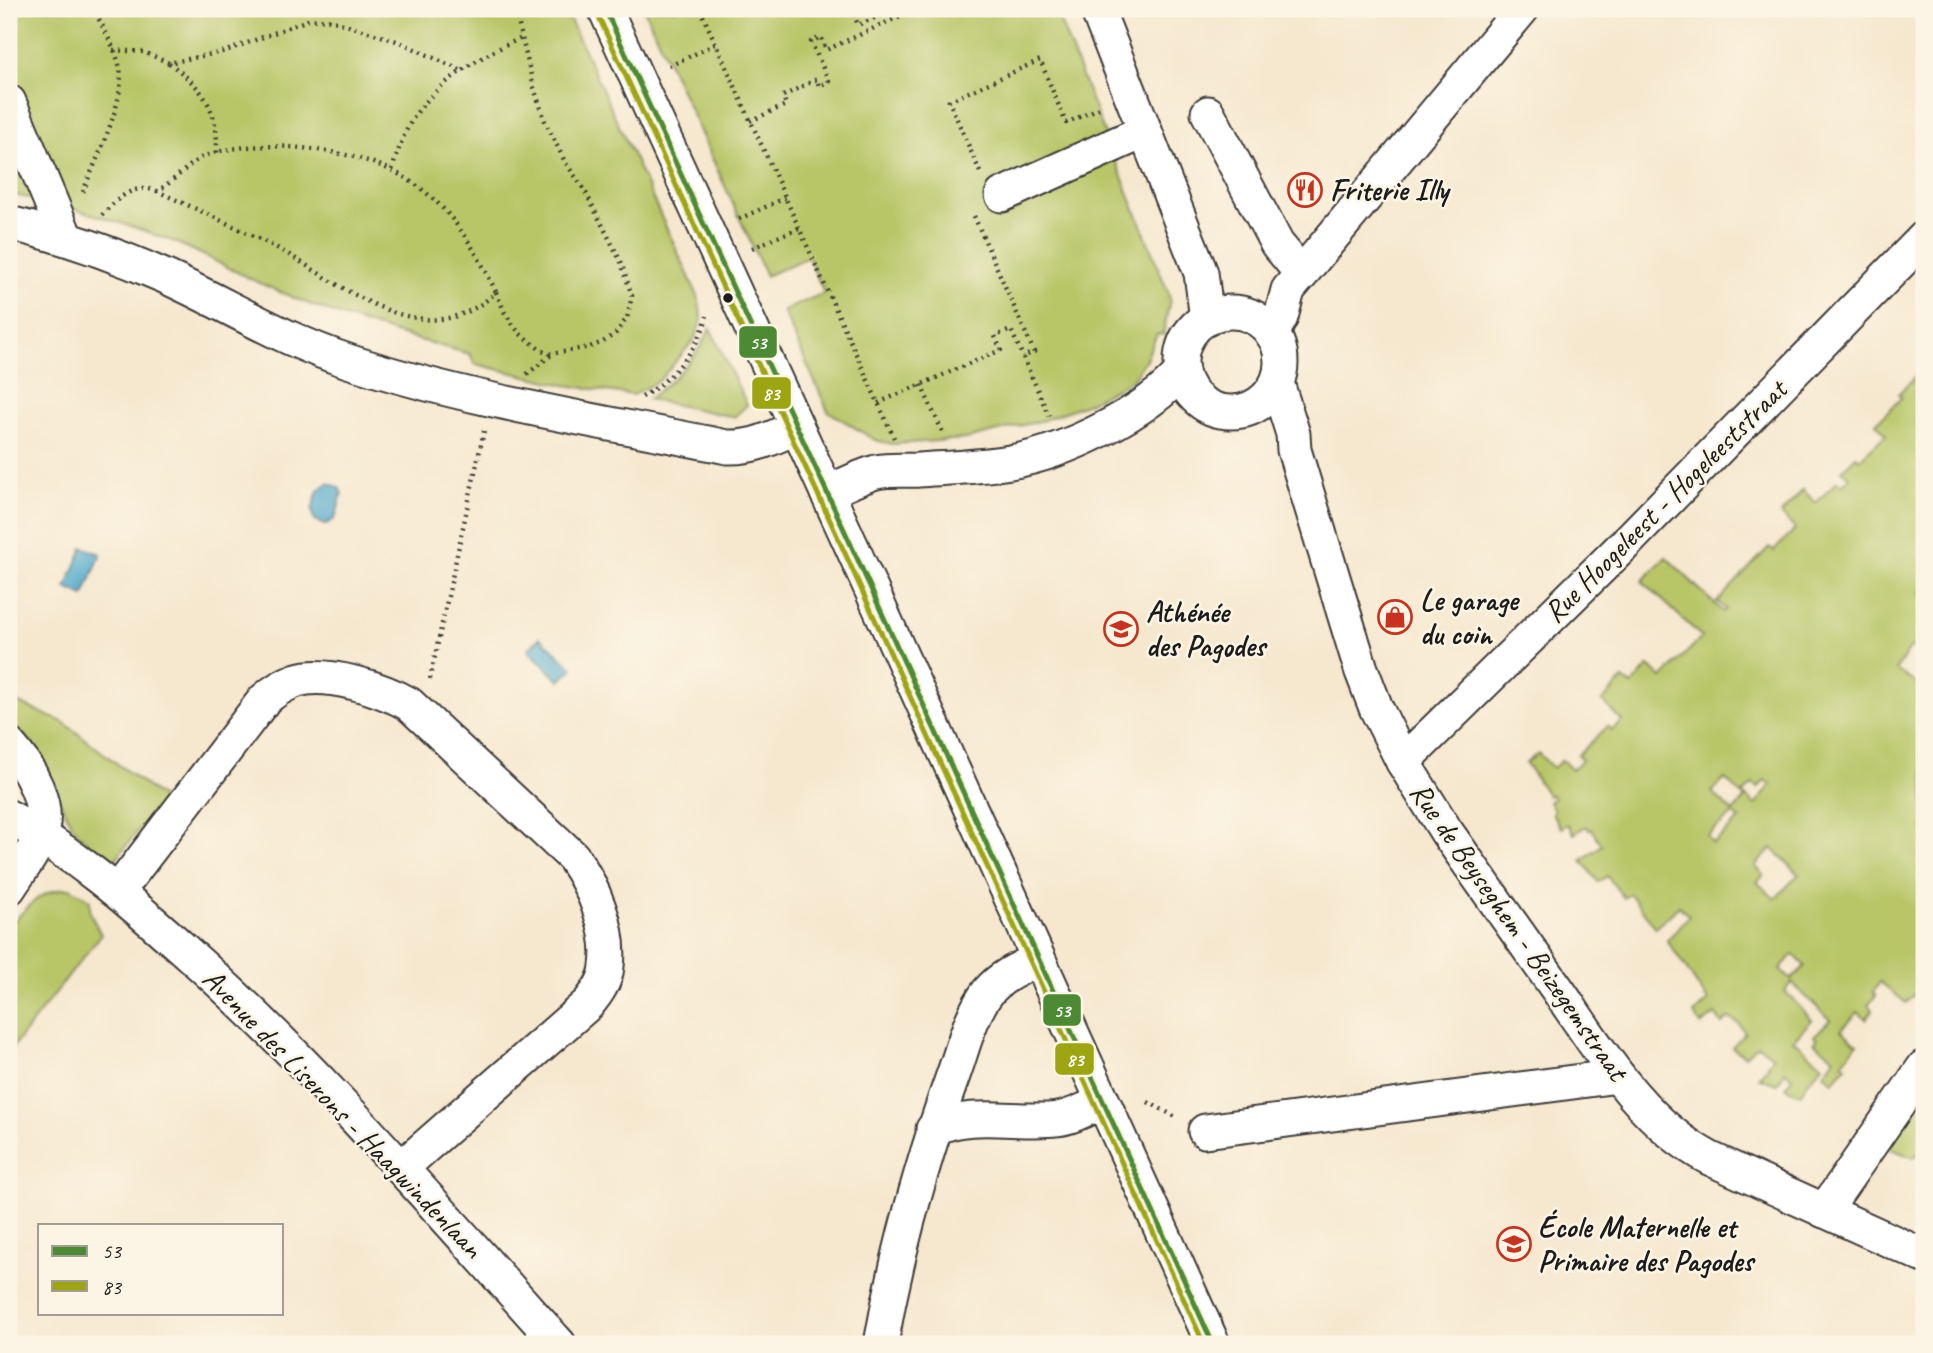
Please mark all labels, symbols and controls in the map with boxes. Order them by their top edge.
restaurant icon: Friterie Illy [1286,171,1324,209]
place label: Friterie Illy [1330,171,1451,209]
unlabelled marker [721,291,735,305]
line badge: 53 [738,325,778,359]
text: 53 [750,331,769,355]
street label: Rue Hoogeleest - Hogeleeststraat [1535,369,1797,631]
line badge: 83 [751,376,792,410]
text: 83 [762,382,782,406]
place label: Le garage du coin [1420,581,1521,653]
place label: Athénée des Pagodes [1146,593,1269,665]
shop icon: Le garage du coin [1376,598,1414,636]
school or university icon: Athénée des Pagodes [1102,610,1140,648]
street label: Rue de Beyseghem - Beizegemstraat [1402,775,1638,1090]
street label: Avenue des Liserons - Haagwindenlaan [194,960,493,1267]
line badge: 53 [1042,993,1082,1027]
text: 53 [1054,999,1073,1023]
line badge: 83 [1054,1042,1095,1076]
text: 83 [1066,1048,1086,1072]
place label: École Maternelle et Primaire des Pagodes [1538,1208,1757,1280]
legend [38,1224,284,1314]
school or university icon: École Maternelle et Primaire des Pagodes [1495,1225,1533,1263]
text: 53 [102,1238,122,1264]
text: 83 [102,1274,122,1300]

